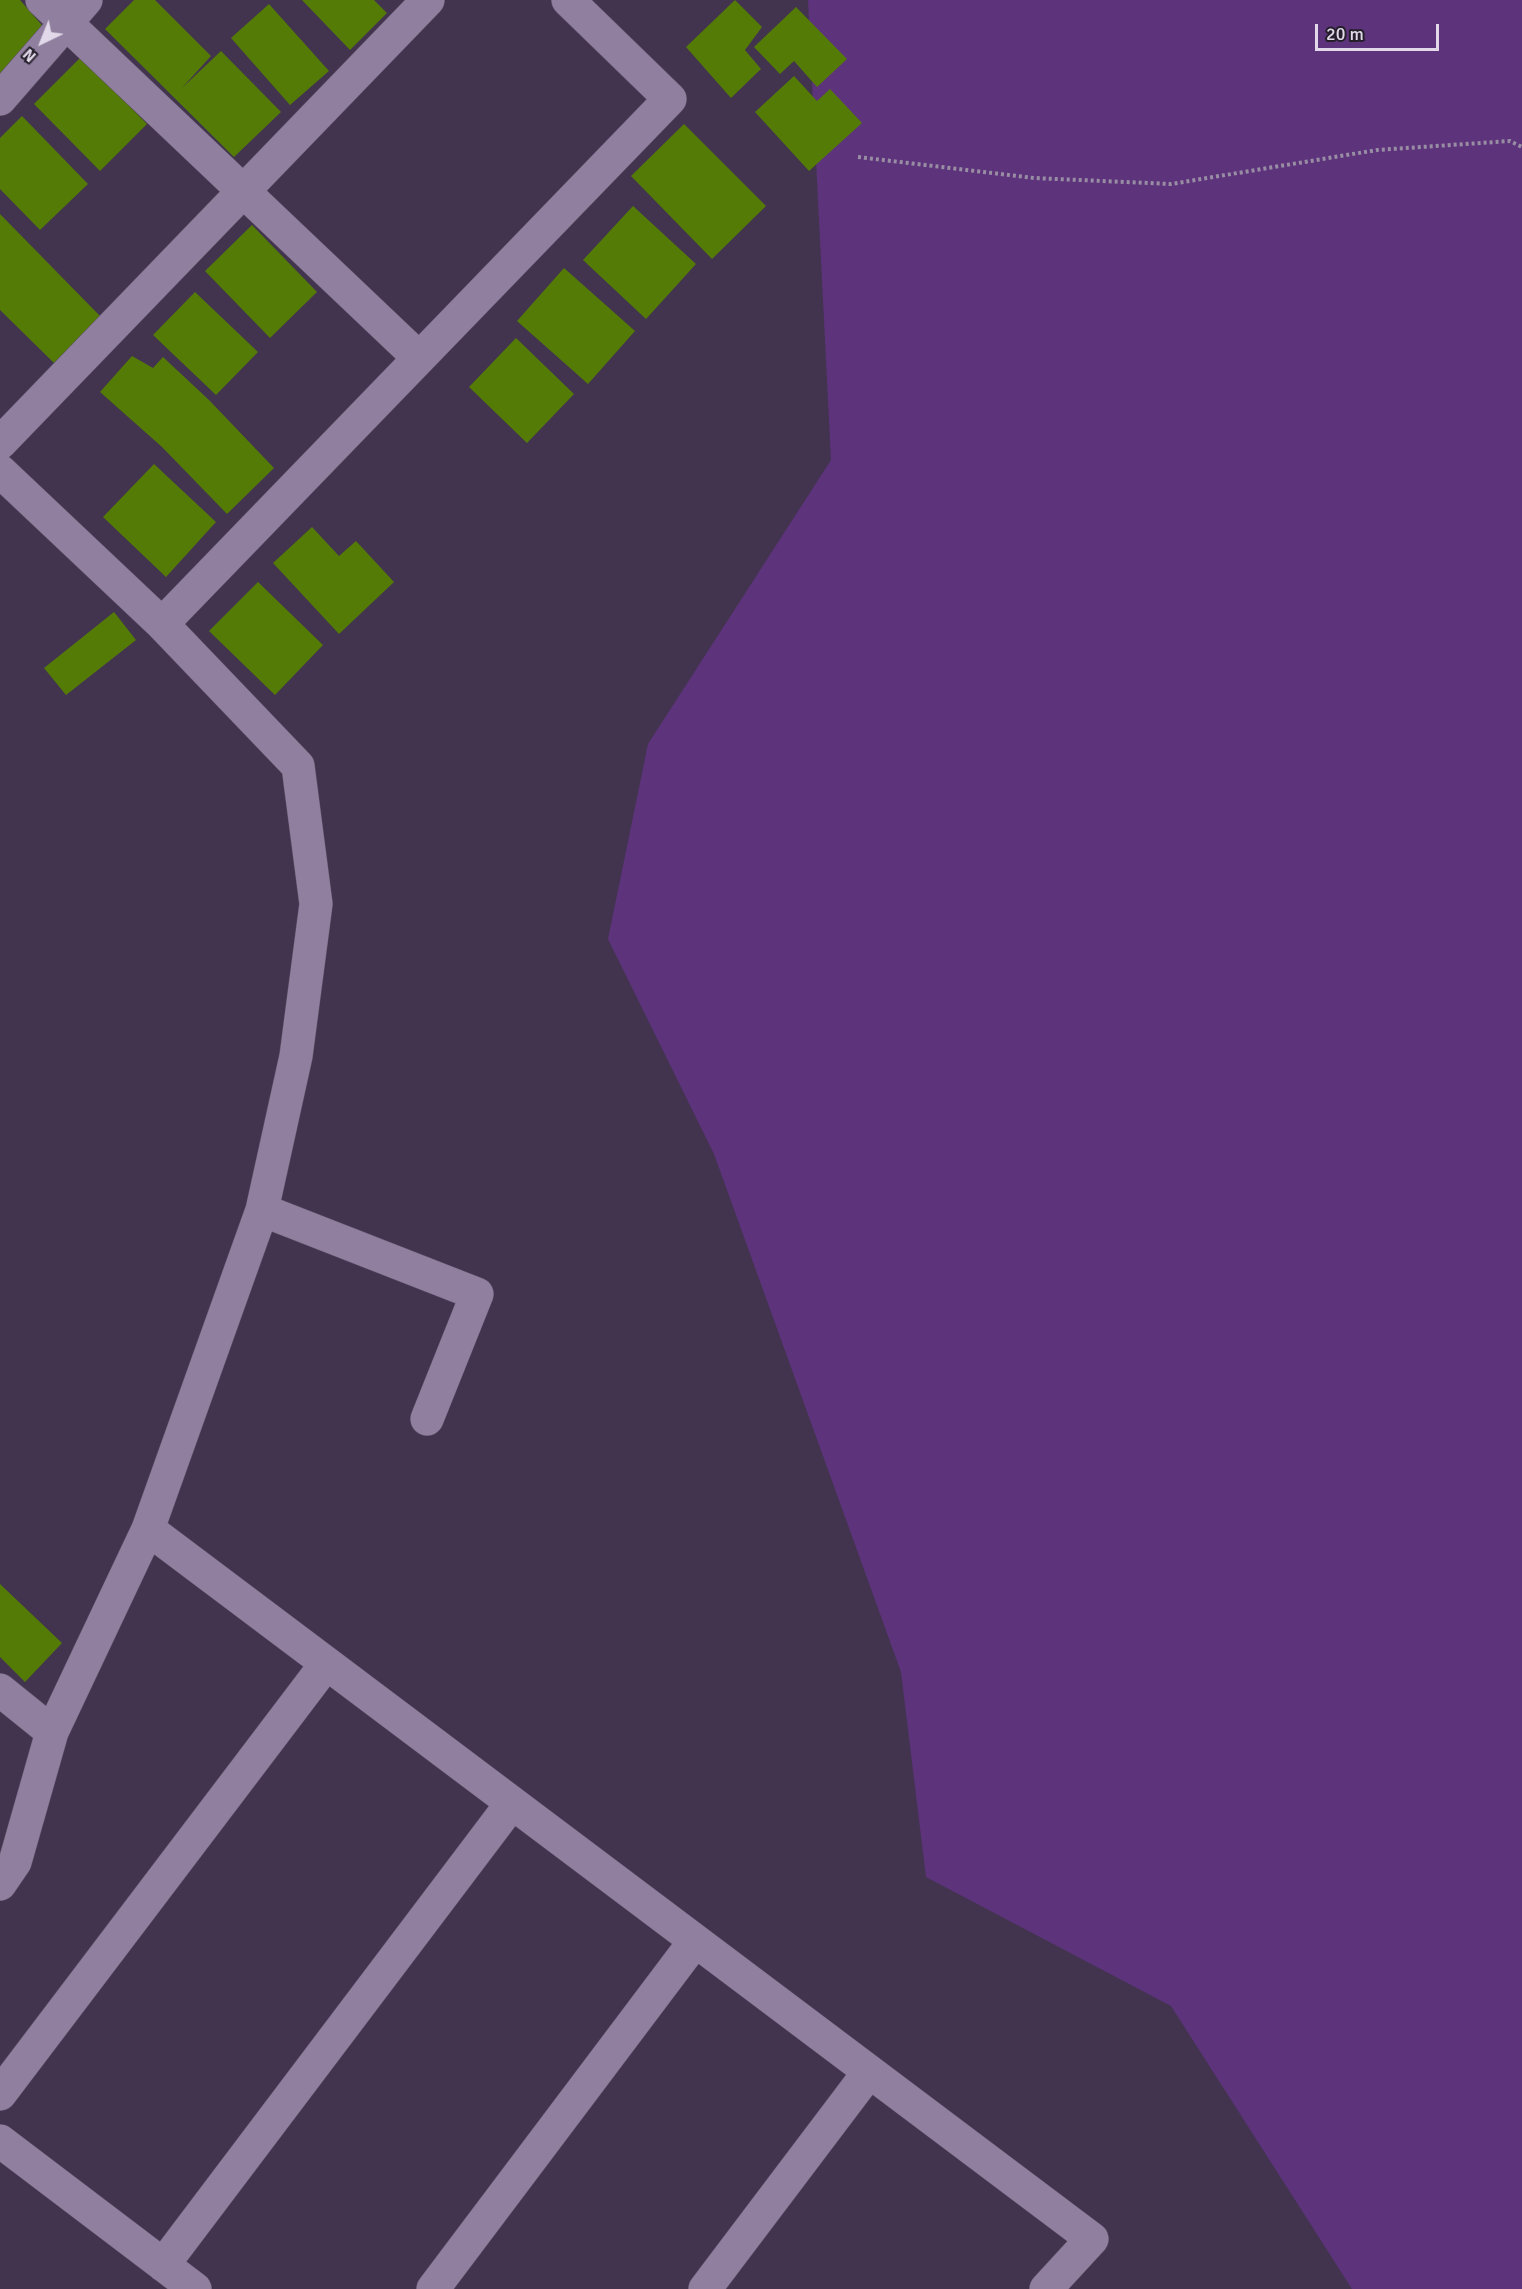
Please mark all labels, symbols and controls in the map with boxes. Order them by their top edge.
north arrow [12,12,72,72]
scale bar [1318,12,1442,50]
text: 20 m [1326,23,1364,45]
text: N [19,44,41,66]

